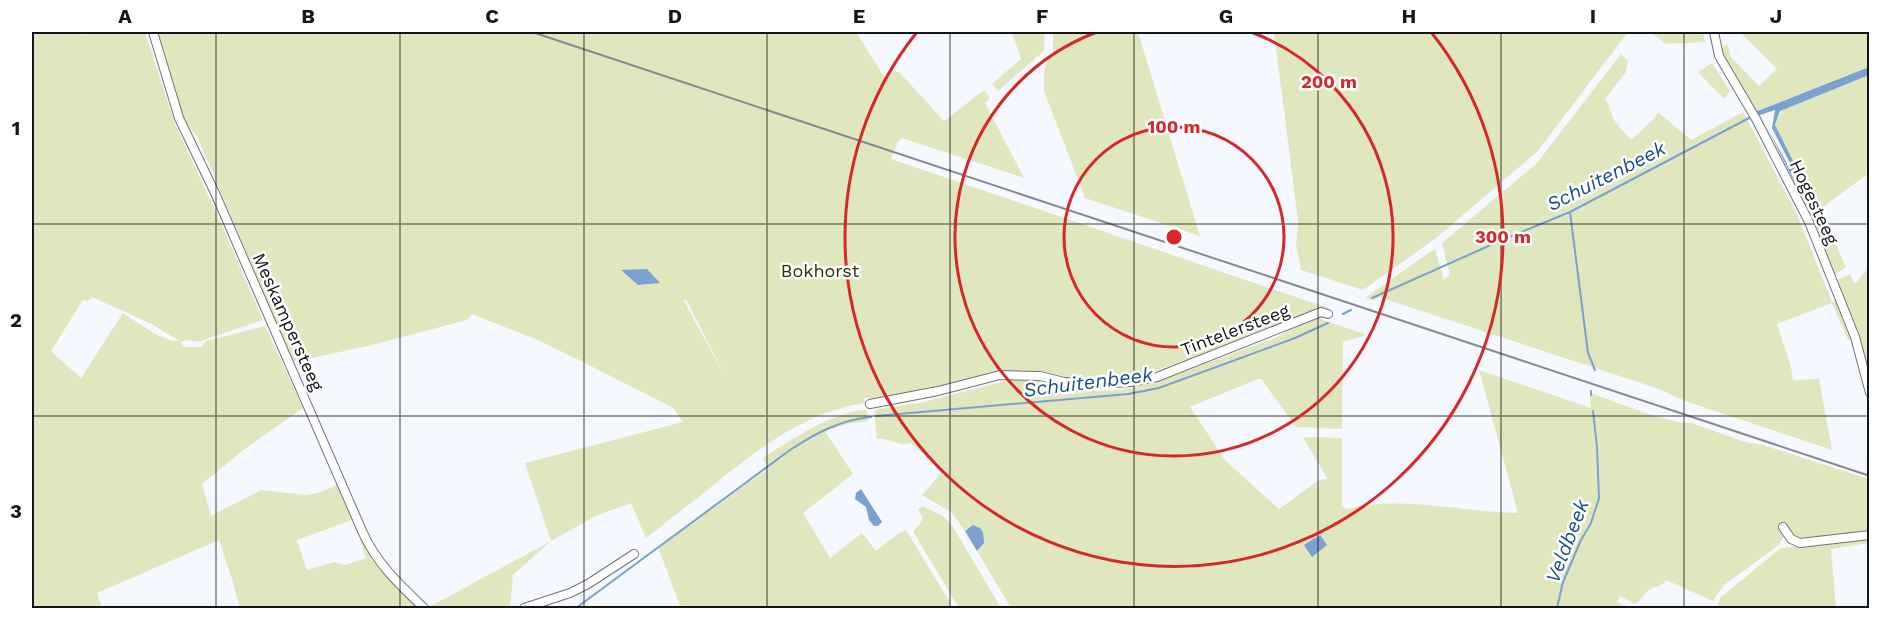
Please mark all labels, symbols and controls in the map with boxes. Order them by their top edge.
text: A [118,4,132,28]
text: B [301,4,315,28]
text: C [485,4,499,28]
text: D [668,4,682,28]
text: E [853,4,865,28]
text: F [1036,4,1048,28]
text: G [1219,4,1233,28]
text: H [1402,4,1416,28]
text: I [1590,4,1596,28]
text: J [1770,4,1782,28]
text: 200 m [1301,71,1357,92]
text: 1 [12,116,20,140]
text: 100 m [1147,116,1201,137]
water label: Schuitenbeek [1543,135,1670,216]
street label: Hogesteeg [1786,156,1843,248]
text: 300 m [1475,226,1531,247]
centre of rings [1164,227,1184,247]
street label: Meskampersteeg [249,250,328,394]
park label: Bokhorst [781,260,860,281]
street label: Tintelersteeg [1178,299,1292,360]
text: 2 [10,308,22,332]
water label: Schuitenbeek [1022,362,1155,402]
water label: Veldbeek [1540,495,1594,586]
text: 3 [10,499,22,523]

